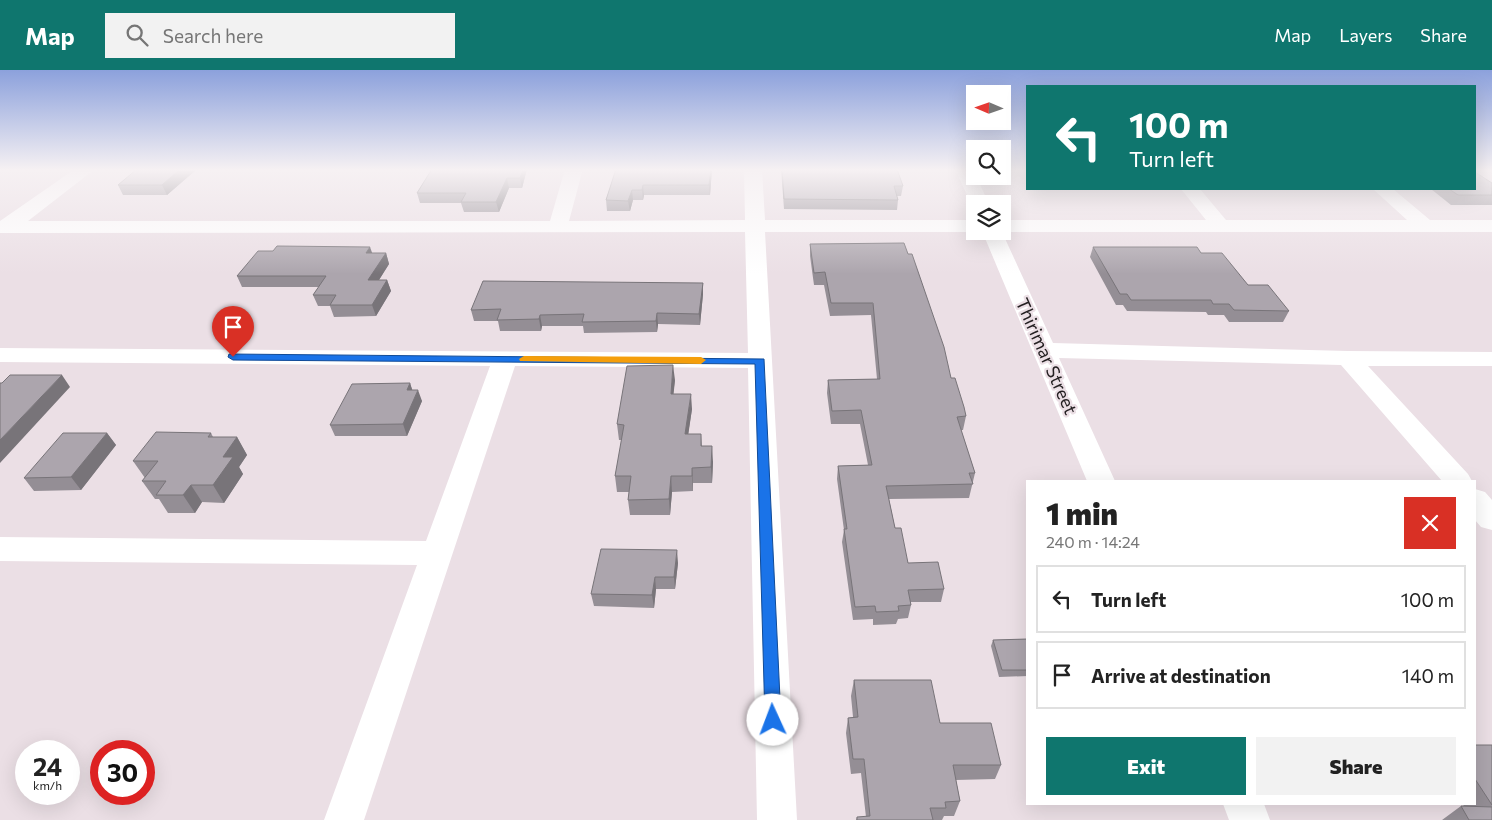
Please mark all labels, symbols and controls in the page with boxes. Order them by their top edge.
search box [105,13,455,58]
text: Map [25,21,75,50]
icon: search [123,21,151,49]
text: Search here [163,24,263,47]
text: Map [1274,24,1311,46]
text: Layers [1339,24,1392,46]
text: Share [1420,24,1467,46]
north arrow [966,85,1011,130]
map controls [966,85,1011,240]
text: 100 m [1129,102,1229,145]
icon: left [1046,105,1111,170]
button: search [966,140,1011,185]
text: Turn left [1129,145,1214,172]
button: layers [966,195,1011,240]
street label: Thirimar Street [1012,294,1082,418]
pin [212,306,254,357]
icon: arrive [219,313,247,341]
text: 1 min [1046,494,1118,531]
button: close [1404,497,1456,549]
text: 240 m · 14:24 [1046,532,1140,551]
icon: left [1048,585,1076,613]
text: Turn left [1091,588,1166,611]
text: 100 m [1401,588,1454,611]
icon: arrive [1048,661,1076,689]
text: Arrive at destination [1091,664,1271,687]
text: 140 m [1402,664,1454,687]
position arrow [746,693,798,745]
button: Exit [1046,737,1246,795]
button: Share [1256,737,1456,795]
speed limit sign: 30 [90,740,155,805]
text: 24 [33,751,62,781]
text: km/h [33,778,62,792]

